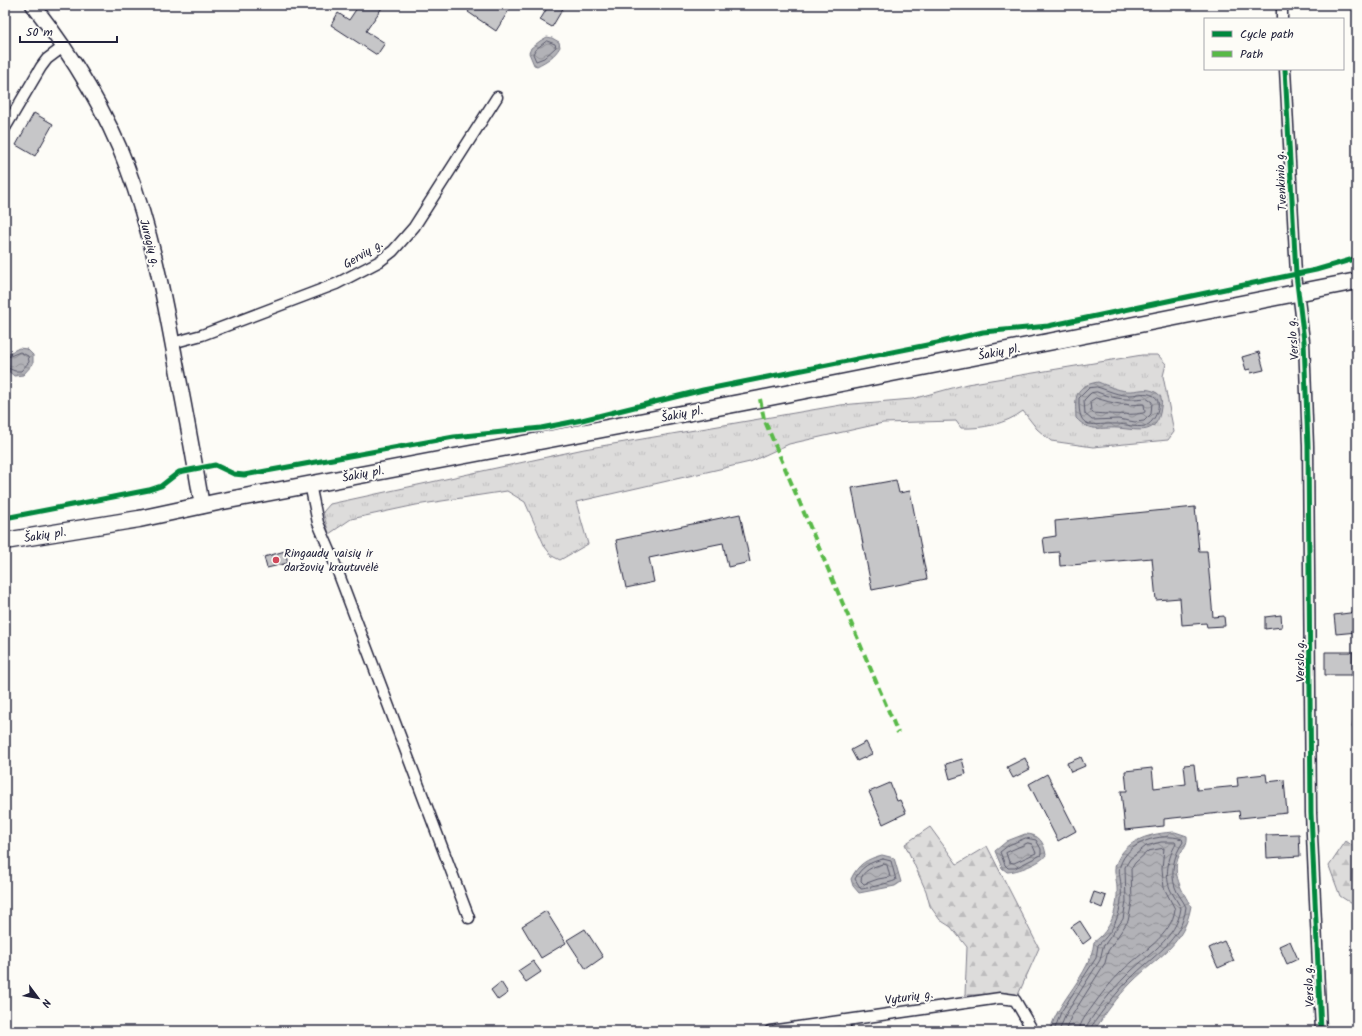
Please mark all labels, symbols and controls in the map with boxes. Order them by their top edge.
scale bar [20,18,117,44]
legend [1204,18,1344,70]
text: 50 m [26,23,53,42]
text: Cycle path [1240,25,1294,44]
text: Path [1240,45,1263,64]
street label: Tvenkinio g. [1270,150,1293,211]
street label: Juragių g. [134,217,165,269]
street label: Gervių g. [340,235,387,274]
street label: Verslo g. [1282,317,1305,361]
street label: Šakių pl. [976,339,1022,366]
street label: Šakių pl. [659,401,705,428]
street label: Šakių pl. [340,461,386,488]
street label: Šakių pl. [23,523,68,548]
place label: Ringaudų vaisių ir daržovių krautuvėlė [284,544,379,577]
marker: Ringaudų vaisių ir daržovių krautuvėlė [271,555,281,565]
street label: Verslo g. [1291,640,1310,682]
street label: Verslo g. [1299,964,1320,1008]
north arrow [18,978,58,1018]
street label: Vyturių g. [884,985,934,1010]
text: N [36,995,55,1011]

